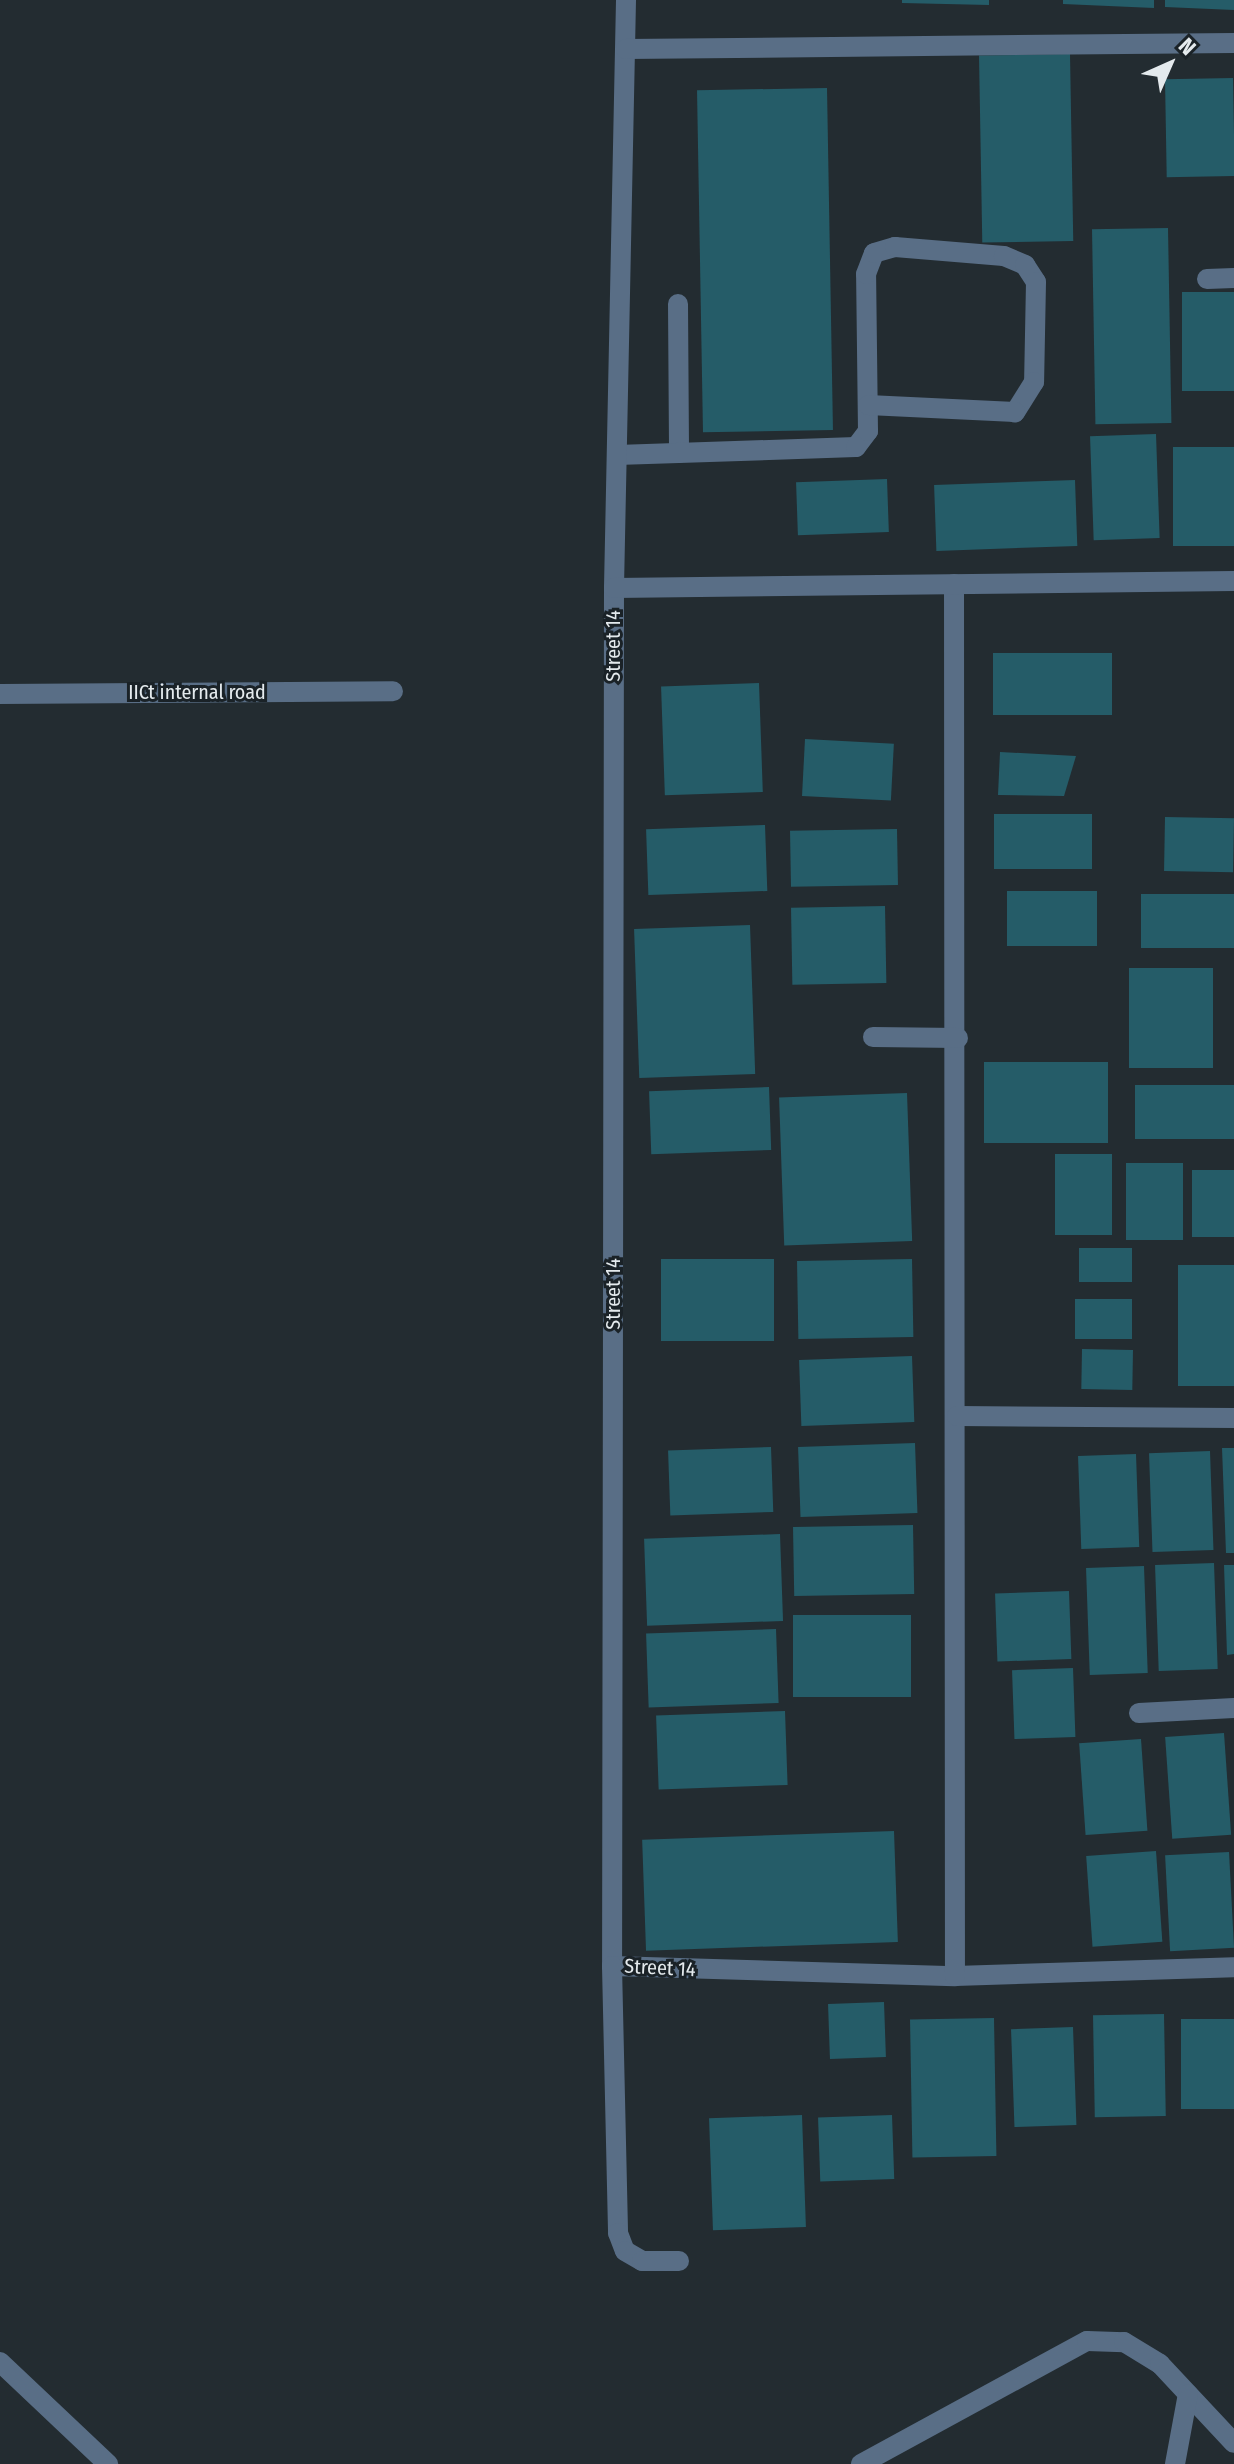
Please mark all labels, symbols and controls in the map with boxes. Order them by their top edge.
north arrow [1130,24,1210,104]
text: N [1173,32,1202,61]
street label: Street 14 [601,610,625,682]
street label: IICt internal road [128,680,266,704]
street label: Street 14 [601,1258,625,1330]
street label: Street 14 [624,1954,696,1982]

